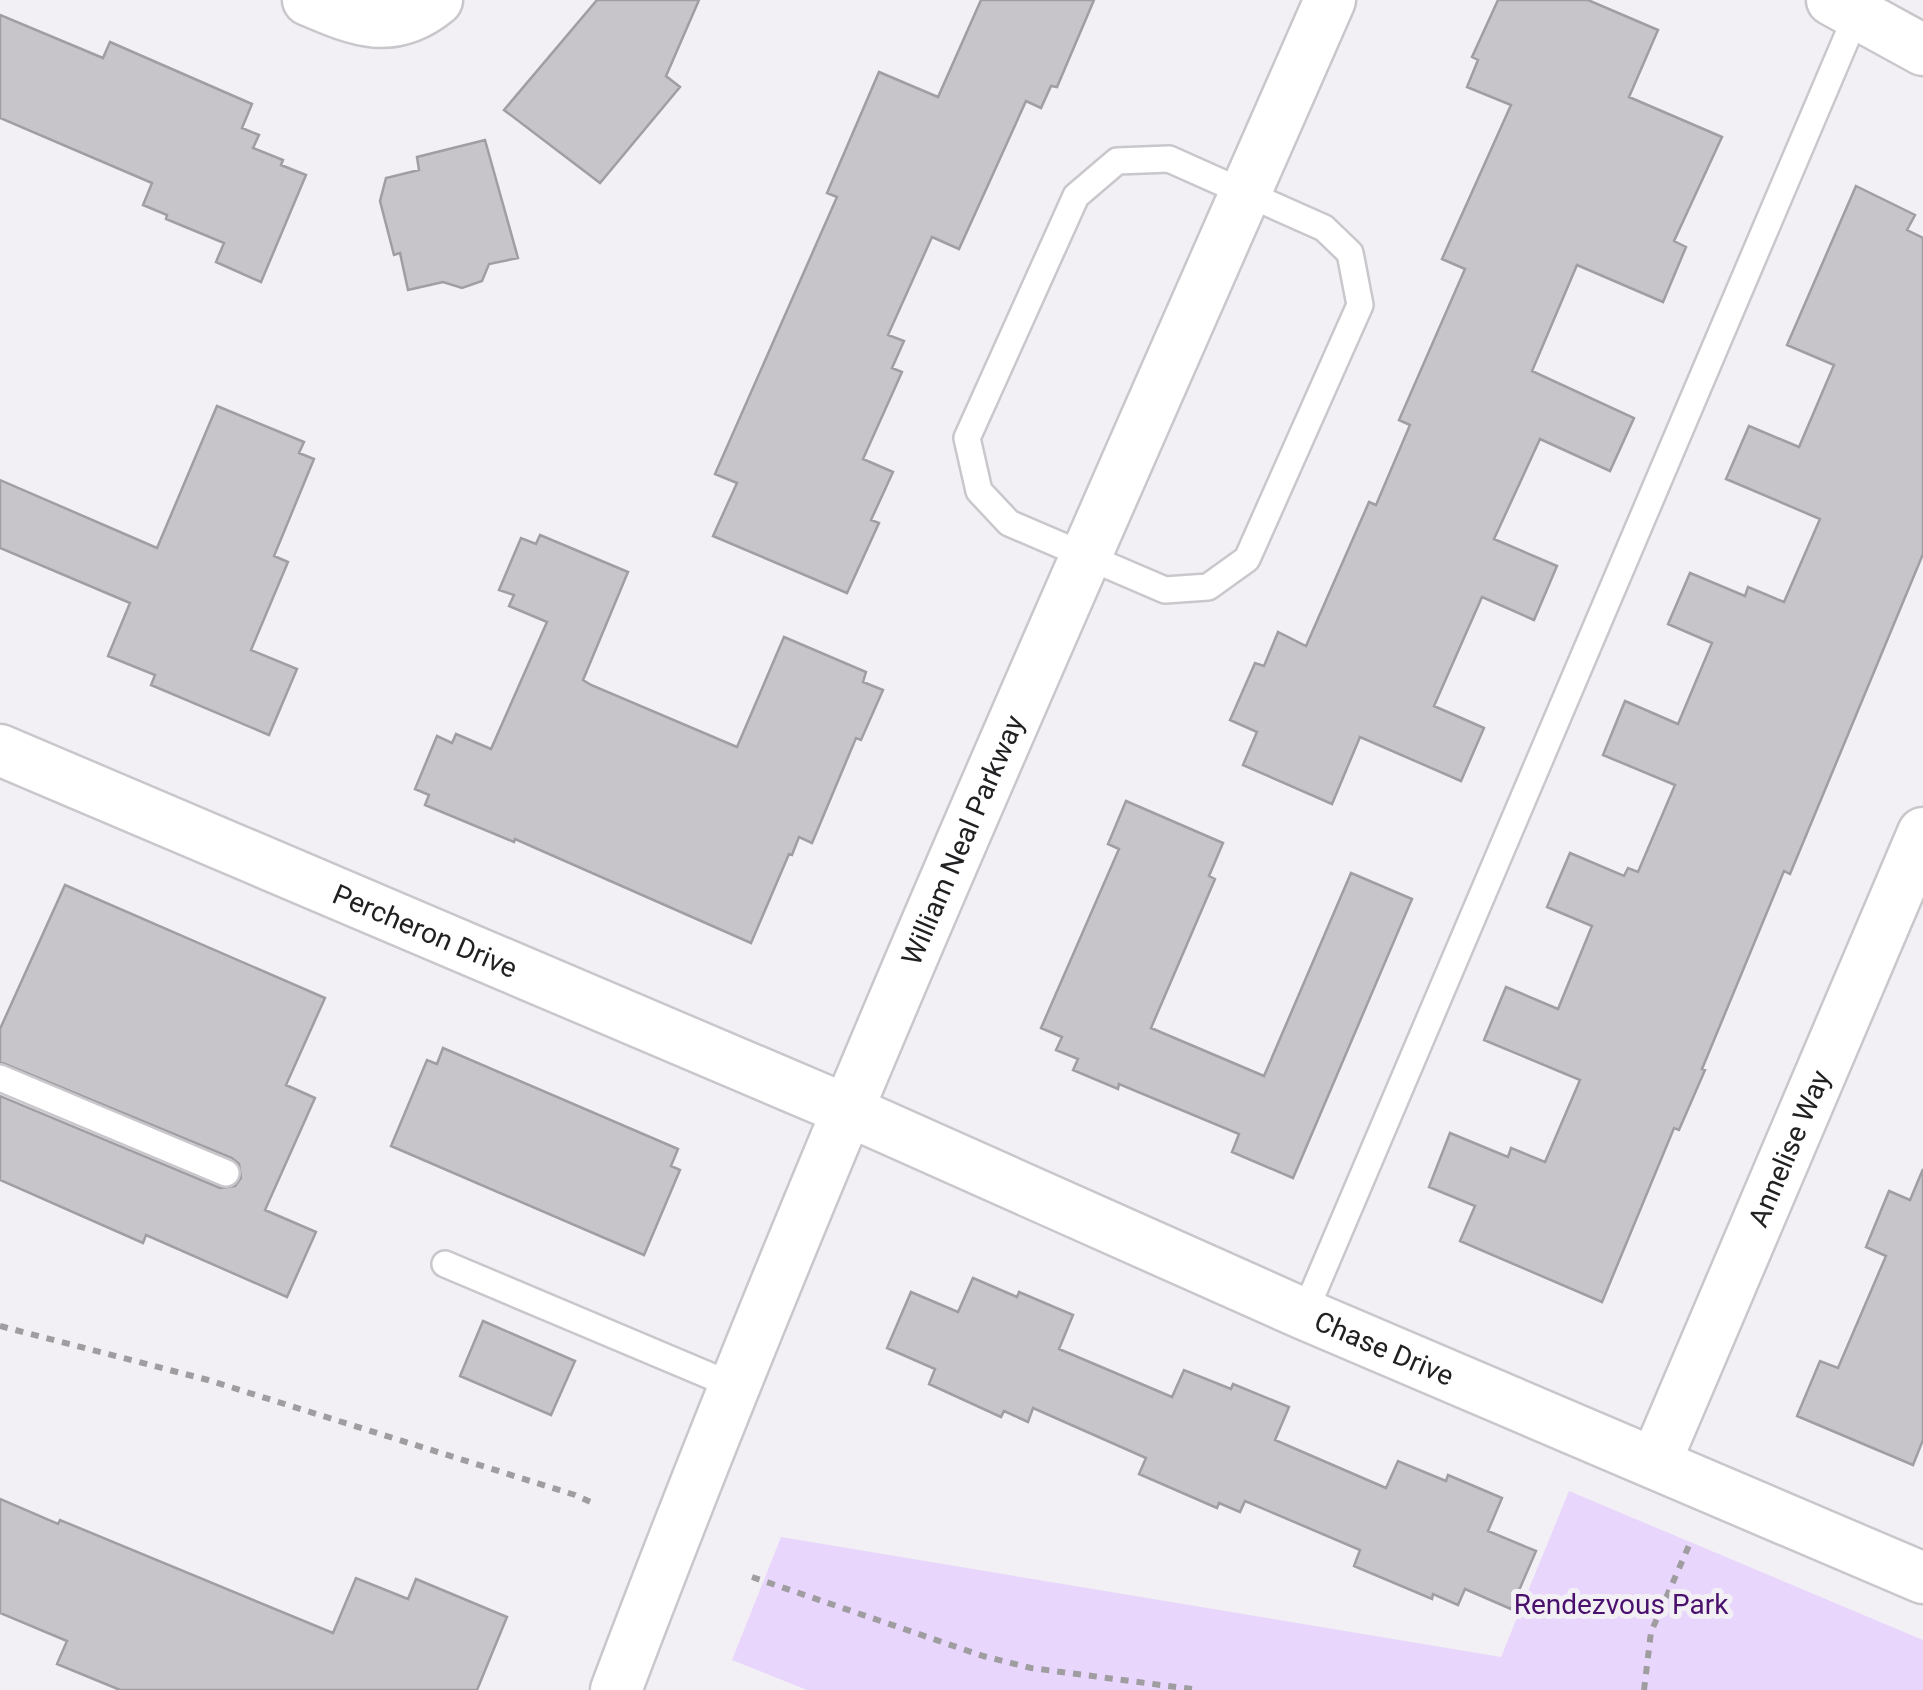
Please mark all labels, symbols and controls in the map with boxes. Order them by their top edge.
street label: William Neal Parkway [895,710,1031,970]
street label: Percheron Drive [328,877,522,985]
street label: Annelise Way [1742,1065,1837,1232]
street label: Chase Drive [1309,1304,1459,1393]
park label: Rendezvous Park [1514,1588,1729,1621]

